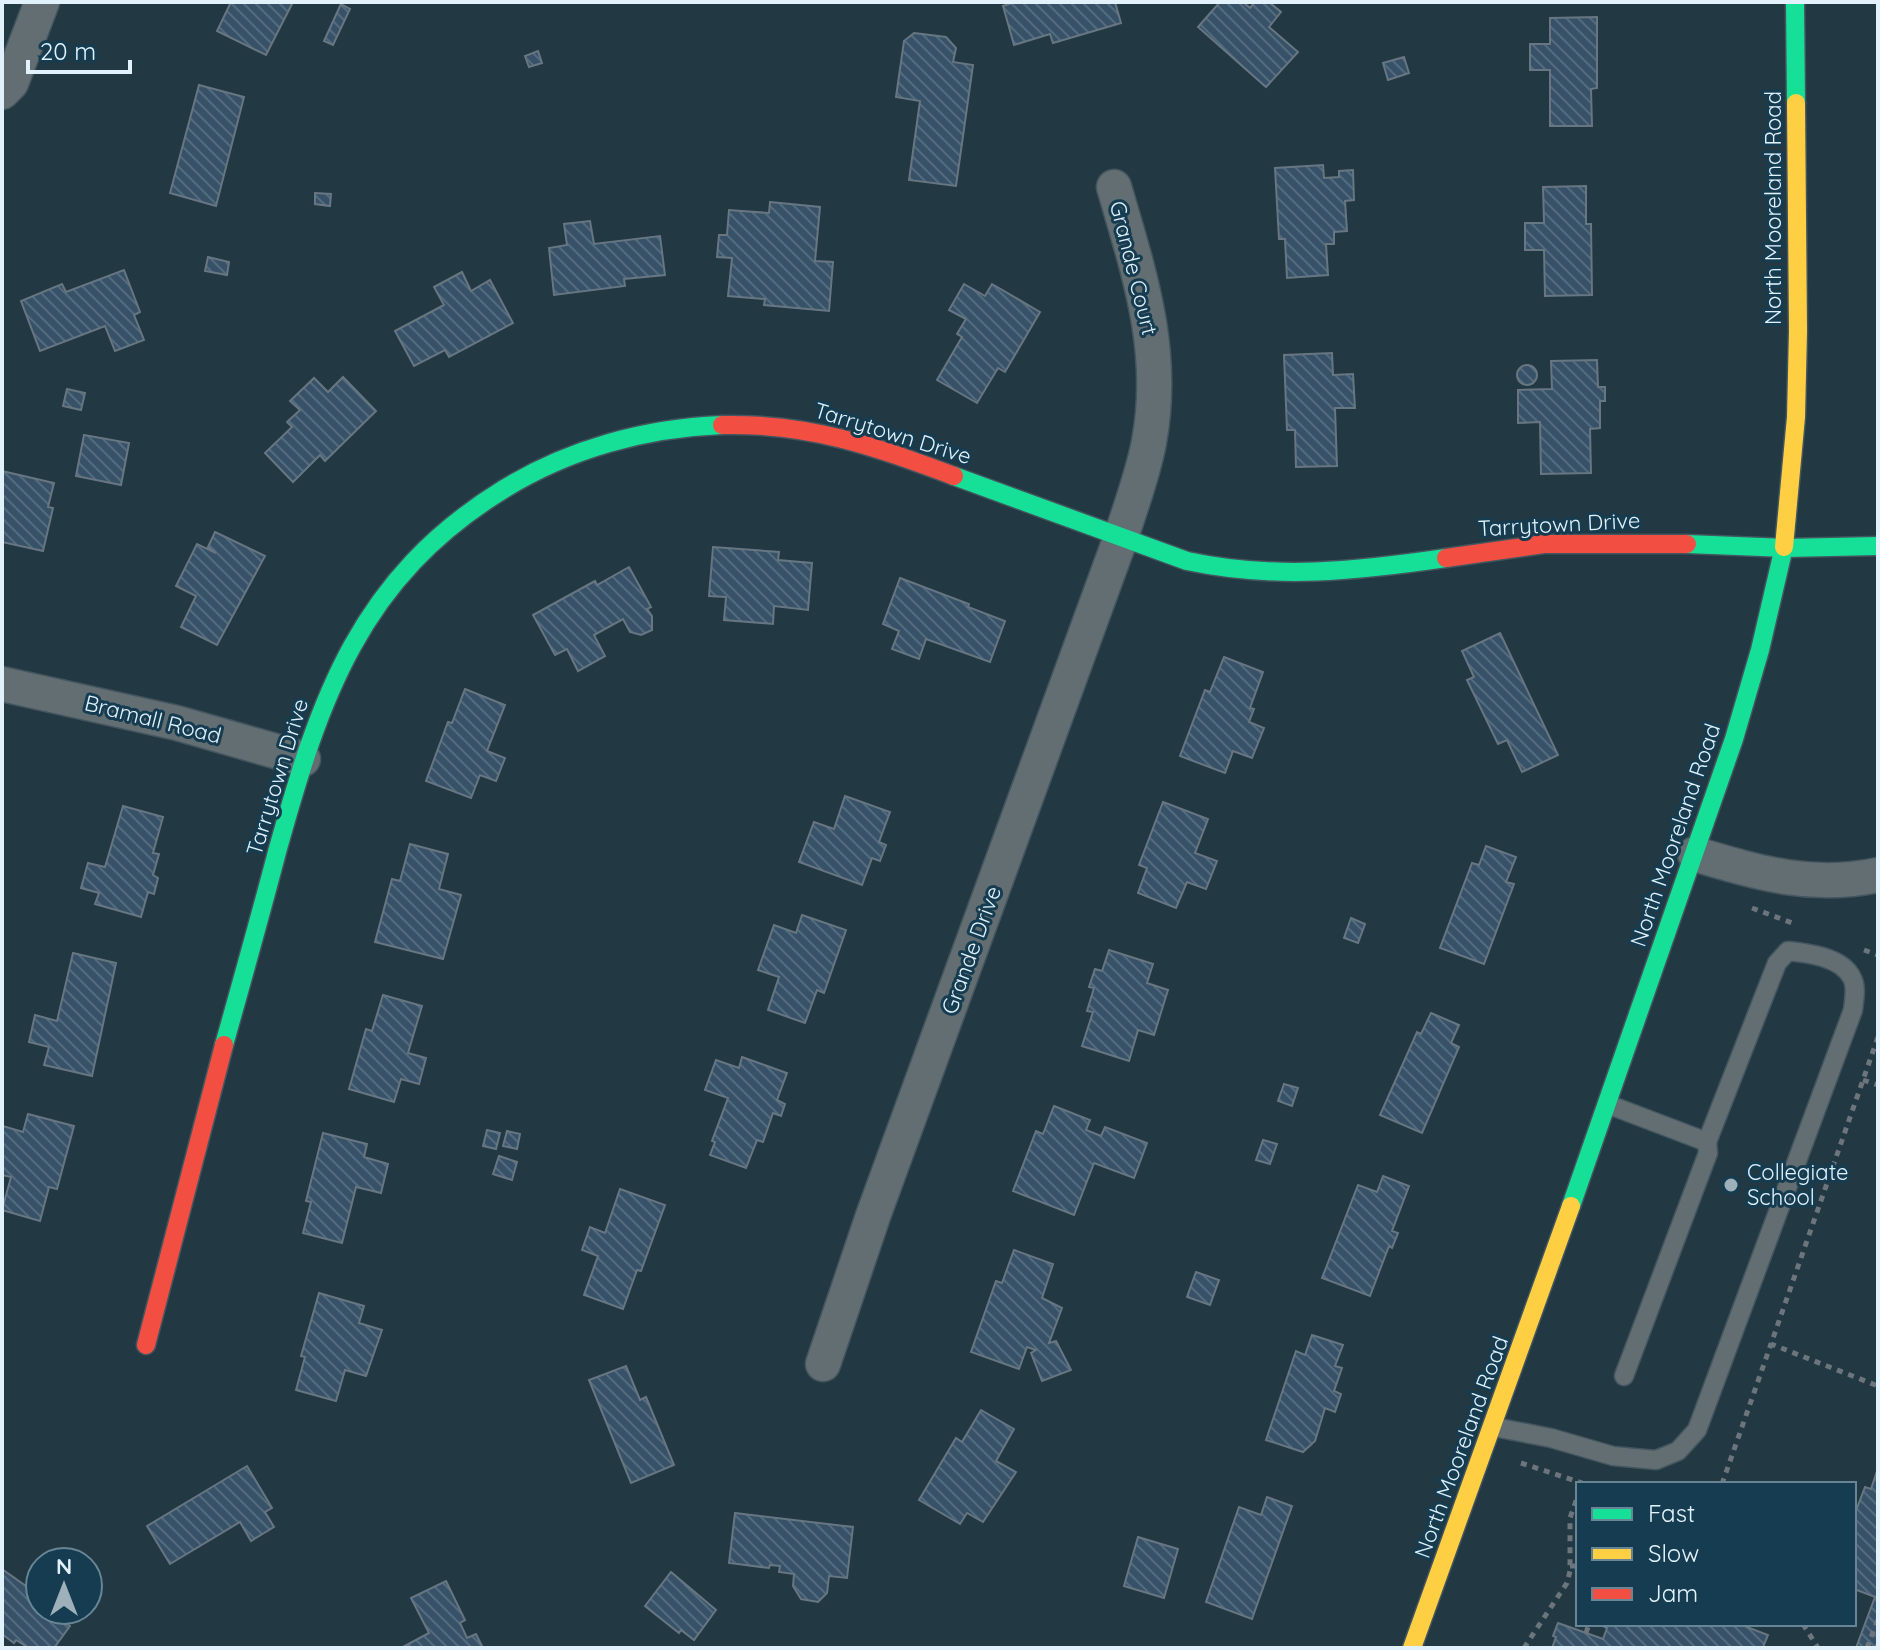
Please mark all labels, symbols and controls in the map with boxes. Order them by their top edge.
scale bar [28,24,130,74]
text: 20 m [40,36,96,66]
street label: North Mooreland Road [1759,91,1787,325]
street label: Grande Court [1104,198,1164,338]
street label: Tarrytown Drive [811,396,975,470]
street label: Tarrytown Drive [1477,506,1641,542]
street label: Bramall Road [82,688,224,750]
street label: Tarrytown Drive [240,695,314,859]
street label: North Mooreland Road [1624,720,1726,950]
street label: Grande Drive [935,882,1007,1018]
place label: Collegiate School [1747,1158,1848,1211]
marker: Collegiate School [1722,1176,1740,1194]
street label: North Mooreland Road [1408,1332,1514,1562]
legend [1576,1482,1856,1626]
text: Fast [1648,1498,1695,1528]
text: Slow [1648,1538,1699,1568]
north arrow [24,1546,104,1626]
text: N [56,1552,72,1580]
text: Jam [1648,1578,1698,1608]

